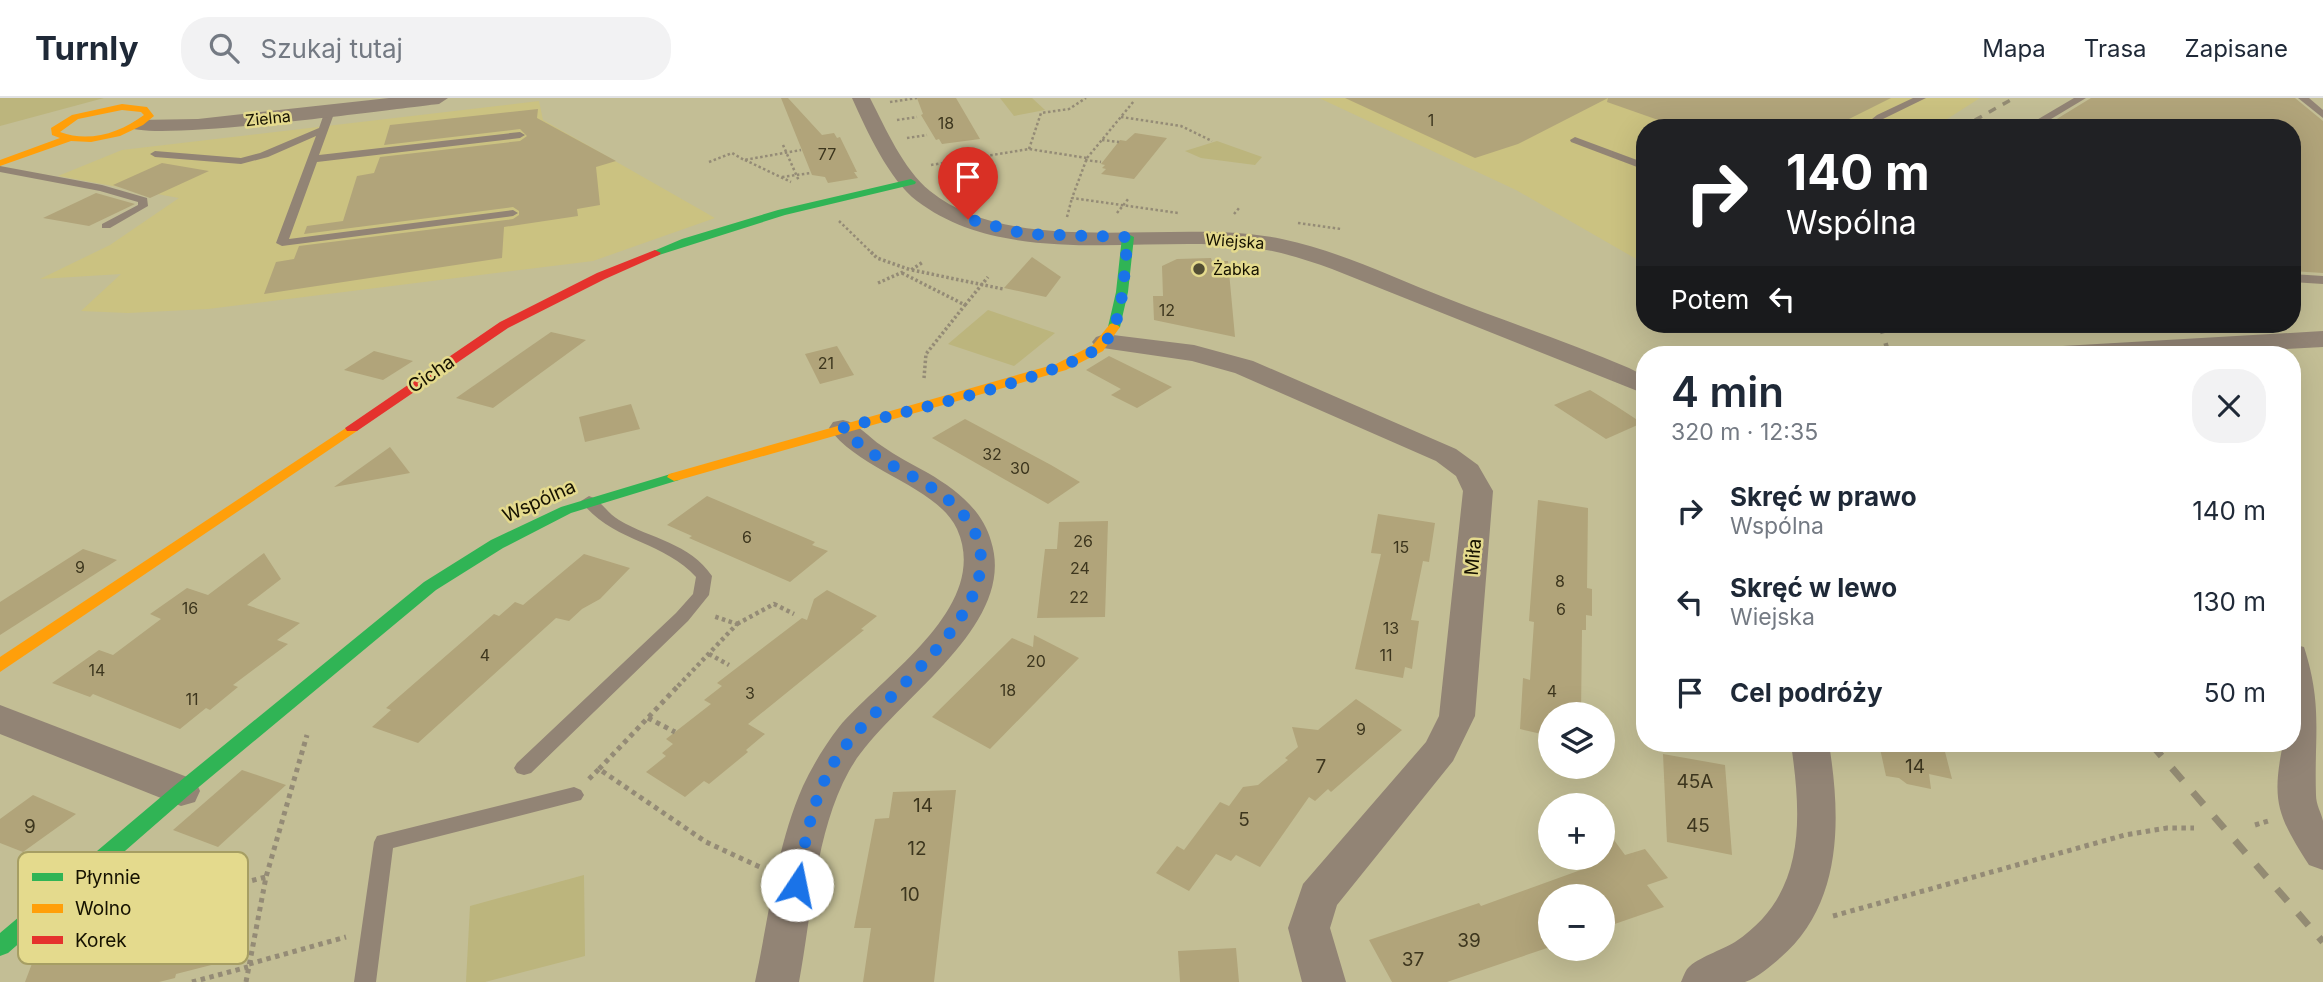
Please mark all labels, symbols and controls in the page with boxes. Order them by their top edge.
search box [181,17,671,80]
text: Turnly [35,28,139,68]
icon: search [205,29,243,67]
text: Szukaj tutaj [261,33,403,64]
text: Mapa [1982,34,2046,63]
text: Trasa [2084,34,2147,63]
text: Zapisane [2185,34,2288,63]
street label: Zielna [244,106,292,130]
house number: 1 [1428,110,1434,130]
house number: 18 [938,113,954,133]
text: 140 m [1786,143,1930,202]
house number: 77 [818,144,836,164]
pin [938,147,998,219]
icon: right [1671,147,1762,238]
icon: arrive [949,158,987,196]
text: Wspólna [1786,203,1917,242]
street label: Wiejska [1205,229,1265,253]
place label: Żabka [1213,259,1260,279]
marker: Żabka [1191,261,1207,277]
icon: left [1763,280,1801,318]
text: Potem [1671,284,1749,315]
house number: 12 [1159,300,1175,320]
street label: Cicha [403,350,459,398]
house number: 21 [818,353,834,373]
text: 4 min [1671,366,1784,417]
button: close [2192,369,2266,443]
text: 320 m · 12:35 [1671,418,1818,446]
house number: 32 [982,444,1002,464]
house number: 30 [1010,458,1030,478]
street label: Wspólna [499,475,579,527]
text: Skręć w prawo [1730,481,1917,512]
icon: right [1671,492,1709,530]
text: 140 m [2192,495,2266,526]
text: Wspólna [1730,512,1824,540]
house number: 6 [742,527,752,547]
house number: 26 [1073,531,1093,551]
house number: 15 [1393,537,1409,557]
street label: Miła [1460,538,1486,576]
house number: 9 [75,557,85,577]
house number: 24 [1070,558,1090,578]
house number: 8 [1555,571,1565,591]
text: Skręć w lewo [1730,572,1897,603]
icon: left [1671,583,1709,621]
text: 130 m [2193,586,2266,617]
house number: 22 [1069,587,1089,607]
house number: 16 [182,598,198,618]
house number: 6 [1556,599,1566,619]
text: Wiejska [1730,603,1815,631]
house number: 13 [1383,618,1399,638]
house number: 4 [480,645,490,665]
house number: 11 [1379,645,1393,665]
house number: 20 [1026,651,1046,671]
house number: 14 [89,660,105,680]
icon: arrive [1671,674,1709,712]
text: Cel podróży [1730,677,1883,708]
text: 50 m [2204,677,2266,708]
house number: 18 [1000,680,1016,700]
house number: 4 [1547,681,1557,701]
house number: 3 [745,683,755,703]
house number: 11 [185,689,199,709]
map controls [1538,702,1615,961]
button: layers [1538,702,1615,779]
house number: 9 [1356,719,1366,739]
house number: 7 [1316,755,1326,778]
house number: 14 [1905,755,1925,778]
house number: 45A [1677,770,1713,793]
button: + [1538,793,1615,870]
house number: 14 [913,794,933,817]
house number: 5 [1238,808,1250,831]
house number: 45 [1686,814,1710,837]
house number: 9 [24,815,36,838]
house number: 12 [907,837,927,860]
position arrow [760,848,834,922]
legend [18,852,248,964]
text: Płynnie [75,866,141,889]
house number: 10 [900,883,920,906]
button: − [1538,884,1615,961]
text: Wolno [75,897,131,920]
text: Korek [75,929,127,952]
house number: 39 [1457,929,1481,952]
house number: 37 [1402,948,1424,971]

